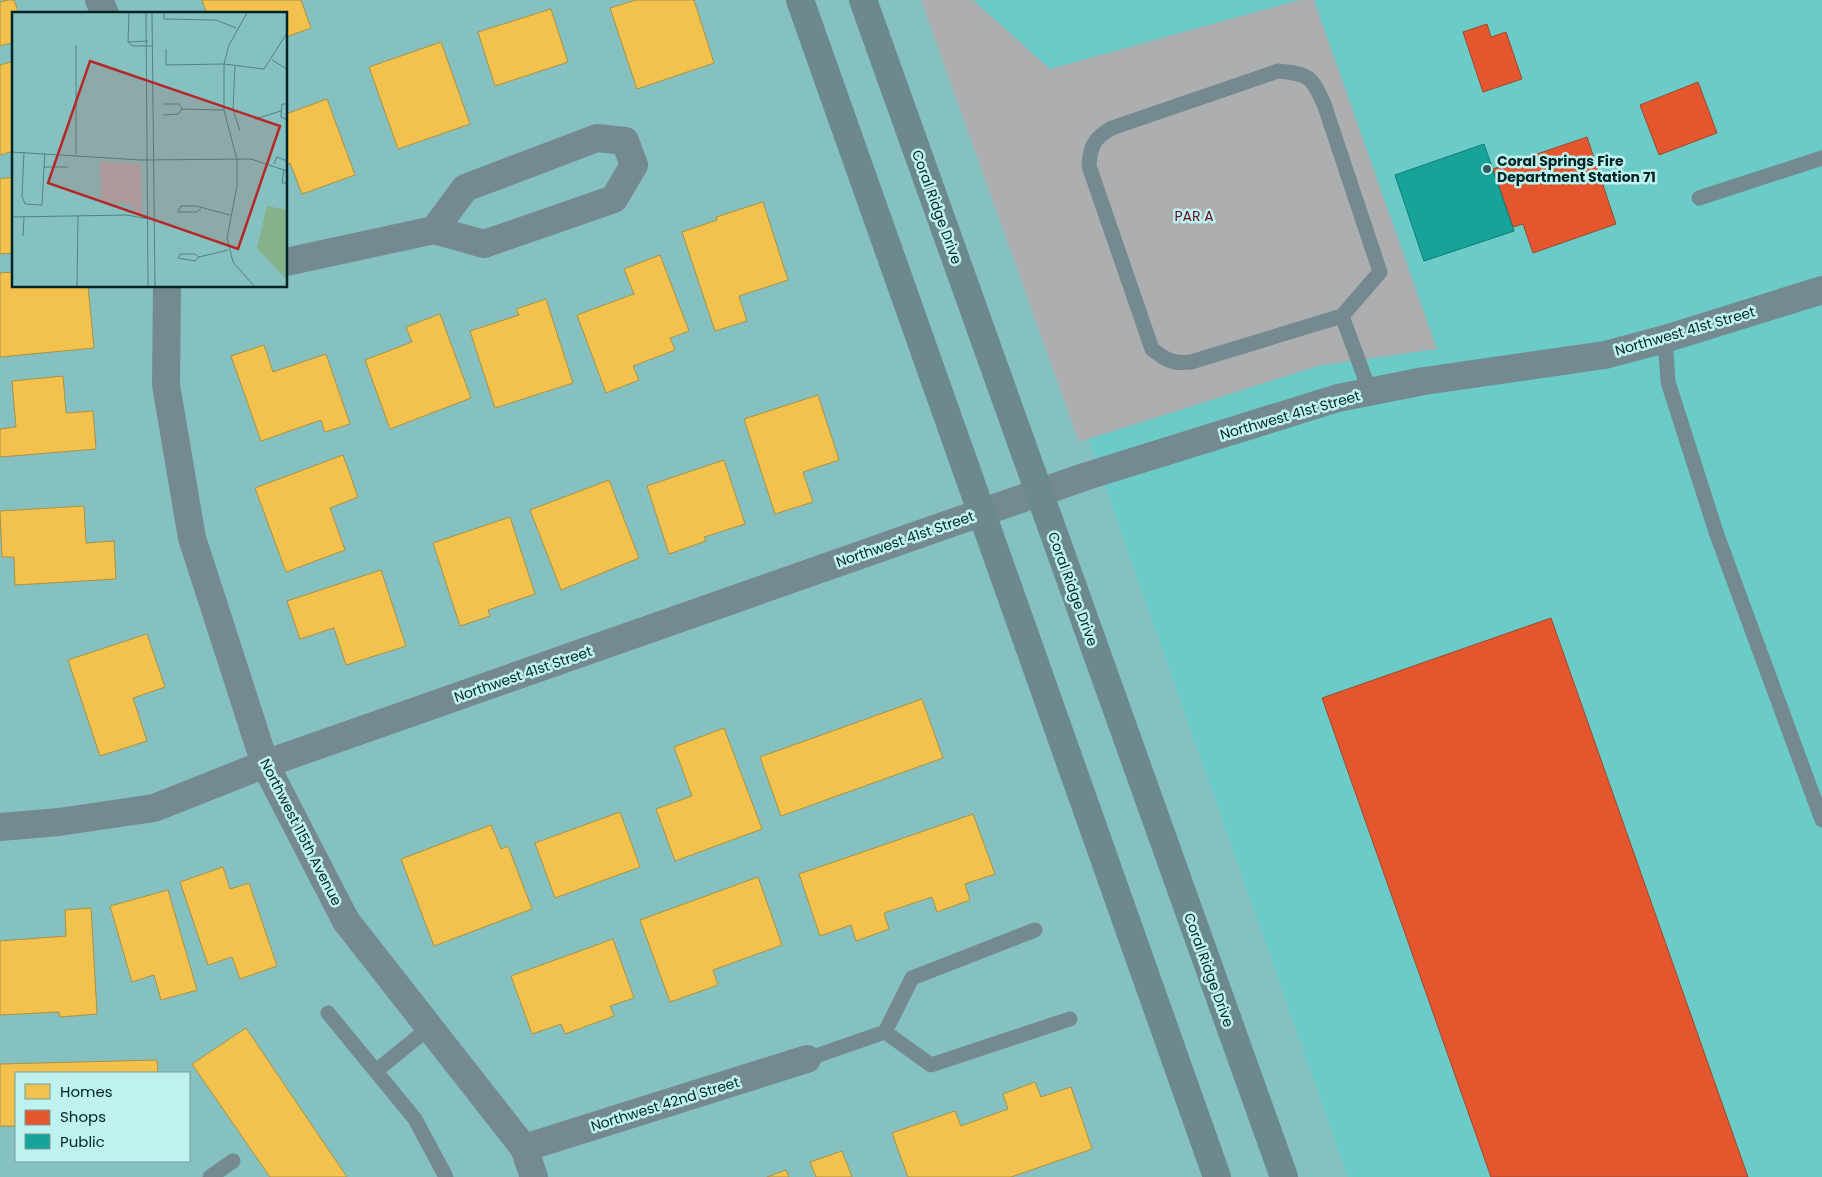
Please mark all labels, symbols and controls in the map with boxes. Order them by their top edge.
inset map [12,12,288,288]
street label: Coral Ridge Drive [907,147,967,267]
place label: Coral Springs Fire Department Station 71 [1497,151,1656,187]
marker: Coral Springs Fire Department Station 71 [1481,163,1493,175]
park label: PAR A [1174,206,1214,226]
street label: Northwest 41st Street [1613,301,1757,361]
street label: Northwest 41st Street [1218,385,1362,445]
street label: Northwest 41st Street [833,506,977,572]
street label: Coral Ridge Drive [1043,529,1103,649]
street label: Northwest 41st Street [451,641,595,707]
street label: Northwest 115th Avenue [255,755,347,909]
street label: Coral Ridge Drive [1179,910,1239,1030]
legend [15,1072,190,1162]
street label: Northwest 42nd Street [588,1072,742,1136]
text: Homes [60,1081,113,1102]
text: Shops [60,1106,106,1127]
text: Public [60,1131,105,1152]

